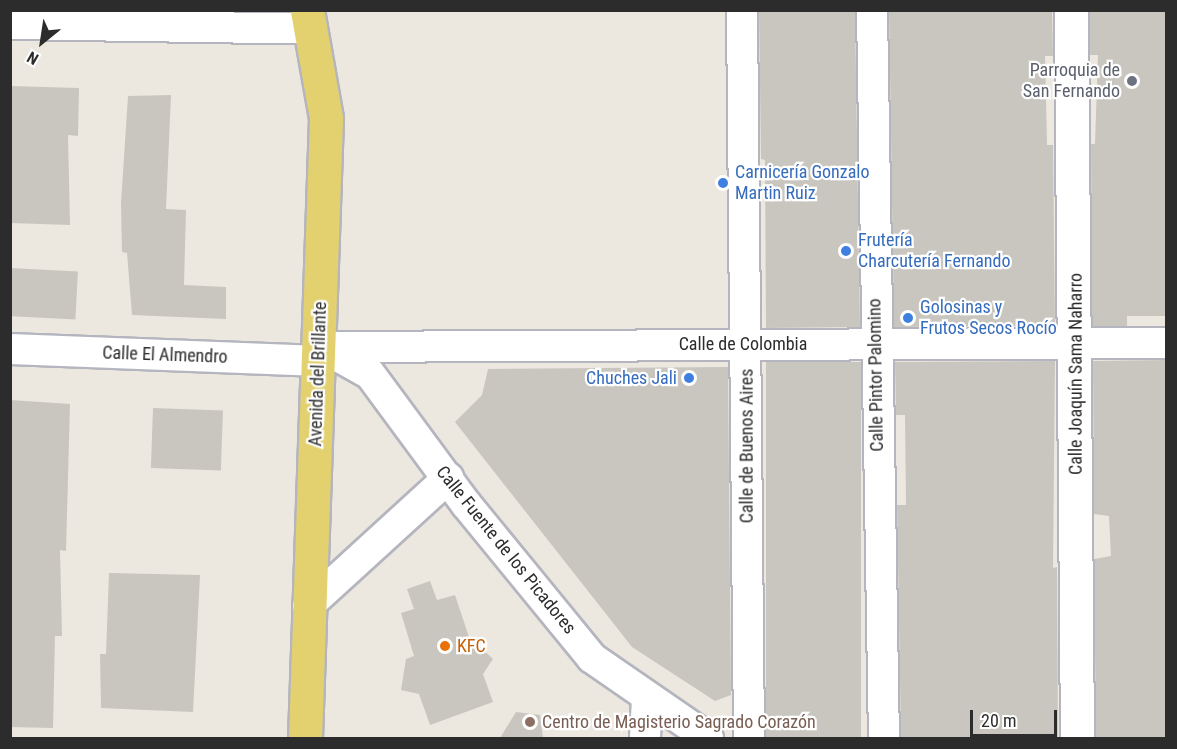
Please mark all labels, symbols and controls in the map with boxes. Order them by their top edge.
north arrow [12,12,72,72]
text: N [24,47,42,69]
place label: Parroquia de San Fernando [1023,60,1120,103]
marker: Parroquia de San Fernando [1125,74,1139,88]
place label: Carnicería Gonzalo Martin Ruiz [735,162,869,204]
marker: Carnicería Gonzalo Martin Ruiz [716,176,730,190]
place label: Frutería Charcutería Fernando [858,230,1011,272]
marker: Frutería Charcutería Fernando [839,244,853,258]
street label: Calle Joaquín Sama Naharro [1065,273,1087,475]
place label: Golosinas y Frutos Secos Rocío [920,297,1057,340]
street label: Calle Pintor Palomino [864,298,888,452]
street label: Avenida del Brillante [305,301,331,447]
marker: Golosinas y Frutos Secos Rocío [901,311,915,325]
street label: Calle de Colombia [679,333,807,355]
street label: Calle El Almendro [102,342,228,368]
place label: Chuches Jali [586,367,677,389]
street label: Calle de Buenos Aires [736,369,758,523]
marker: Chuches Jali [682,371,696,385]
street label: Calle Fuente de los Picadores [432,462,580,638]
place label: KFC [457,635,486,657]
marker: KFC [438,639,452,653]
scale bar [973,698,1060,736]
text: 20 m [981,710,1016,731]
place label: Centro de Magisterio Sagrado Corazón [542,711,816,733]
marker: Centro de Magisterio Sagrado Corazón [523,715,537,729]

